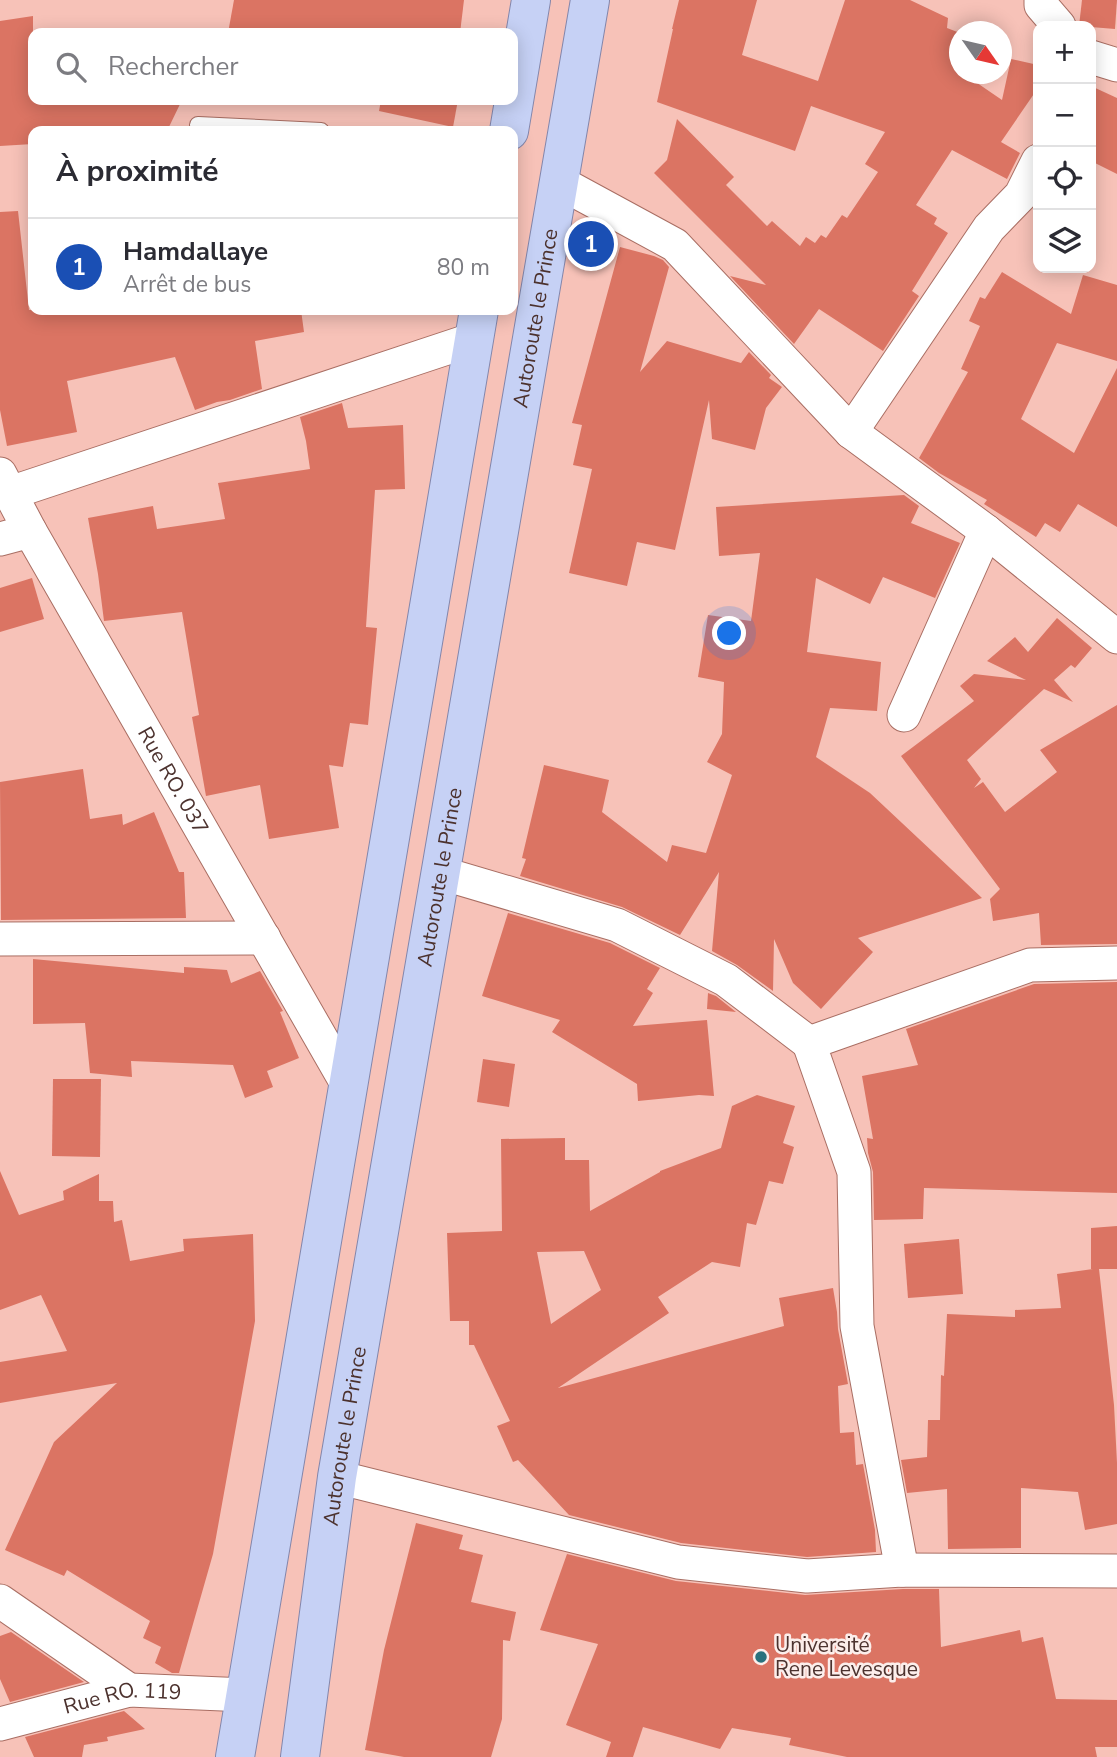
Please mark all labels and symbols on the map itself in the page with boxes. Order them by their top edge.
north arrow [949,21,1012,84]
pin: 1 [568,218,614,270]
street label: Autoroute le Prince [506,226,565,410]
your location [712,616,746,650]
street label: Rue RO. 037 [131,722,215,839]
street label: Autoroute le Prince [411,785,469,969]
street label: Autoroute le Prince [317,1344,373,1528]
place label: Université Rene Levesque [775,1631,918,1683]
marker: Université Rene Levesque [753,1649,769,1665]
street label: Rue RO. 119 [60,1675,182,1721]

